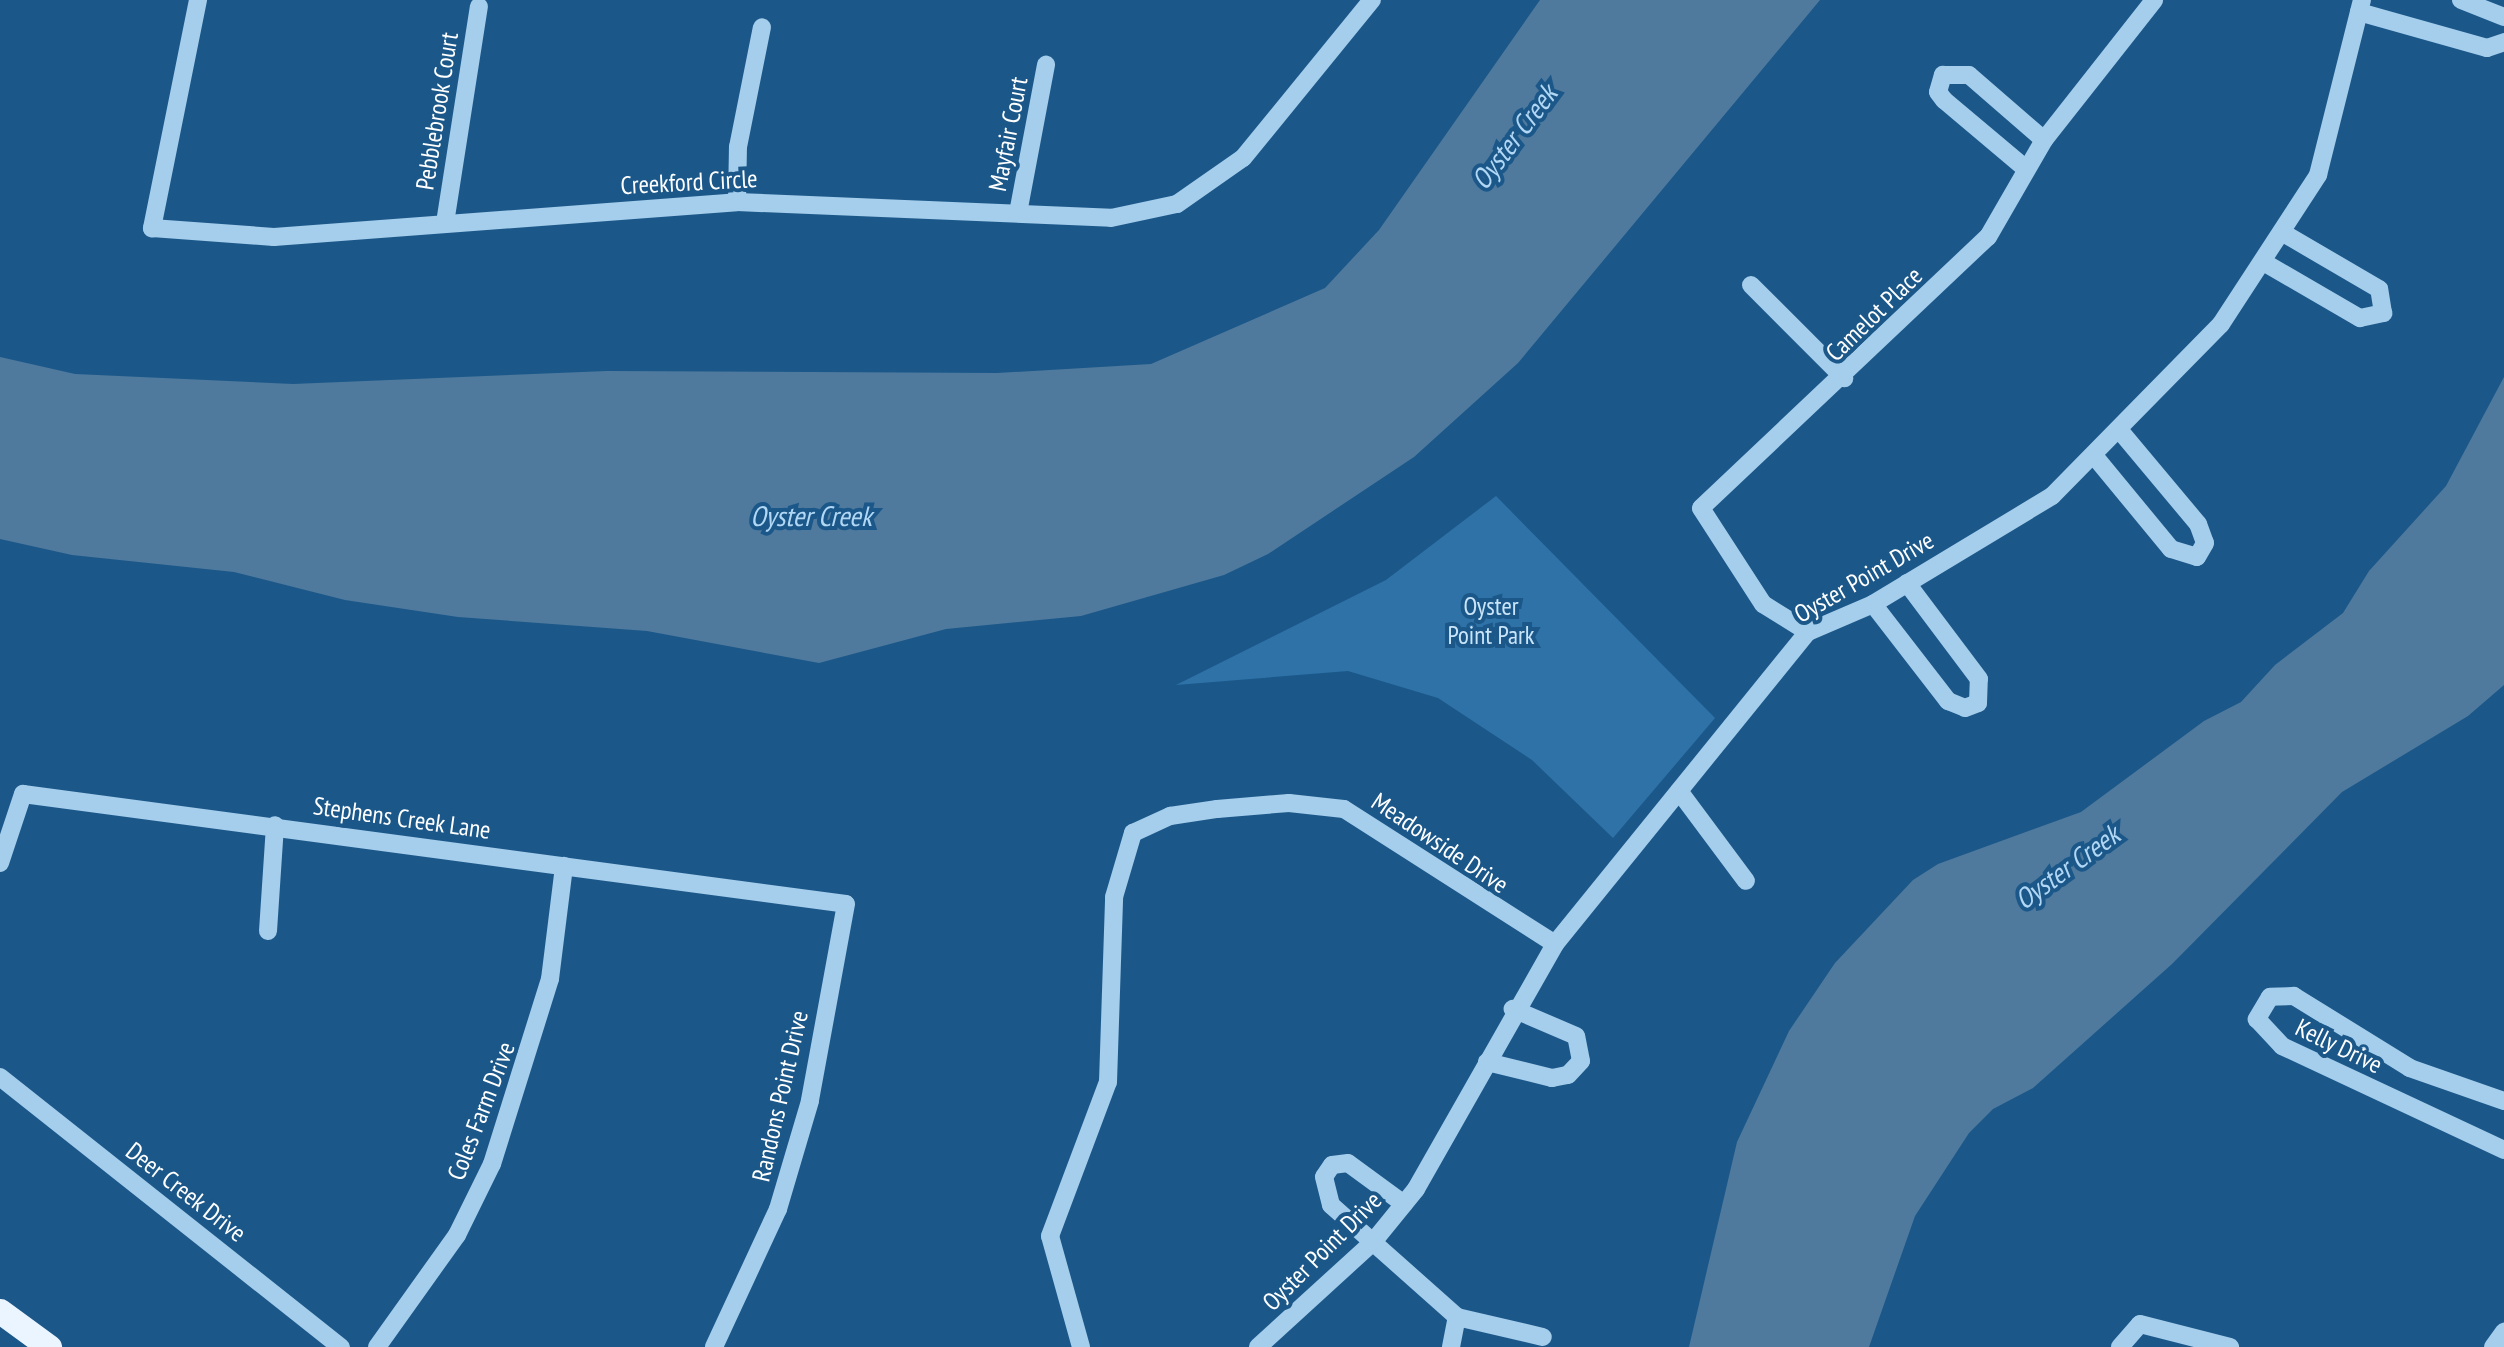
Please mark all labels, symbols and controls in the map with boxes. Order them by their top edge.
street label: Pebblebrook Court [410,30,464,192]
street label: Mayfair Court [982,74,1034,194]
water label: Oyster Creek [1464,78,1564,196]
street label: Creekford Circle [620,163,758,201]
street label: Camelot Place [1820,261,1928,367]
water label: Oyster Creek [750,499,872,533]
street label: Oyster Point Drive [1789,525,1939,629]
park label: Oyster Point Park [1447,592,1535,651]
street label: Meadowside Drive [1366,786,1514,900]
street label: Stephens Creek Lane [311,791,493,845]
water label: Oyster Creek [2008,818,2126,916]
street label: Randons Point Drive [746,1008,814,1184]
street label: Kelly Drive [2290,1012,2388,1080]
street label: Coles Farm Drive [441,1038,521,1184]
street label: Deer Creek Drive [120,1136,252,1248]
street label: Oyster Point Drive [1256,1185,1388,1317]

